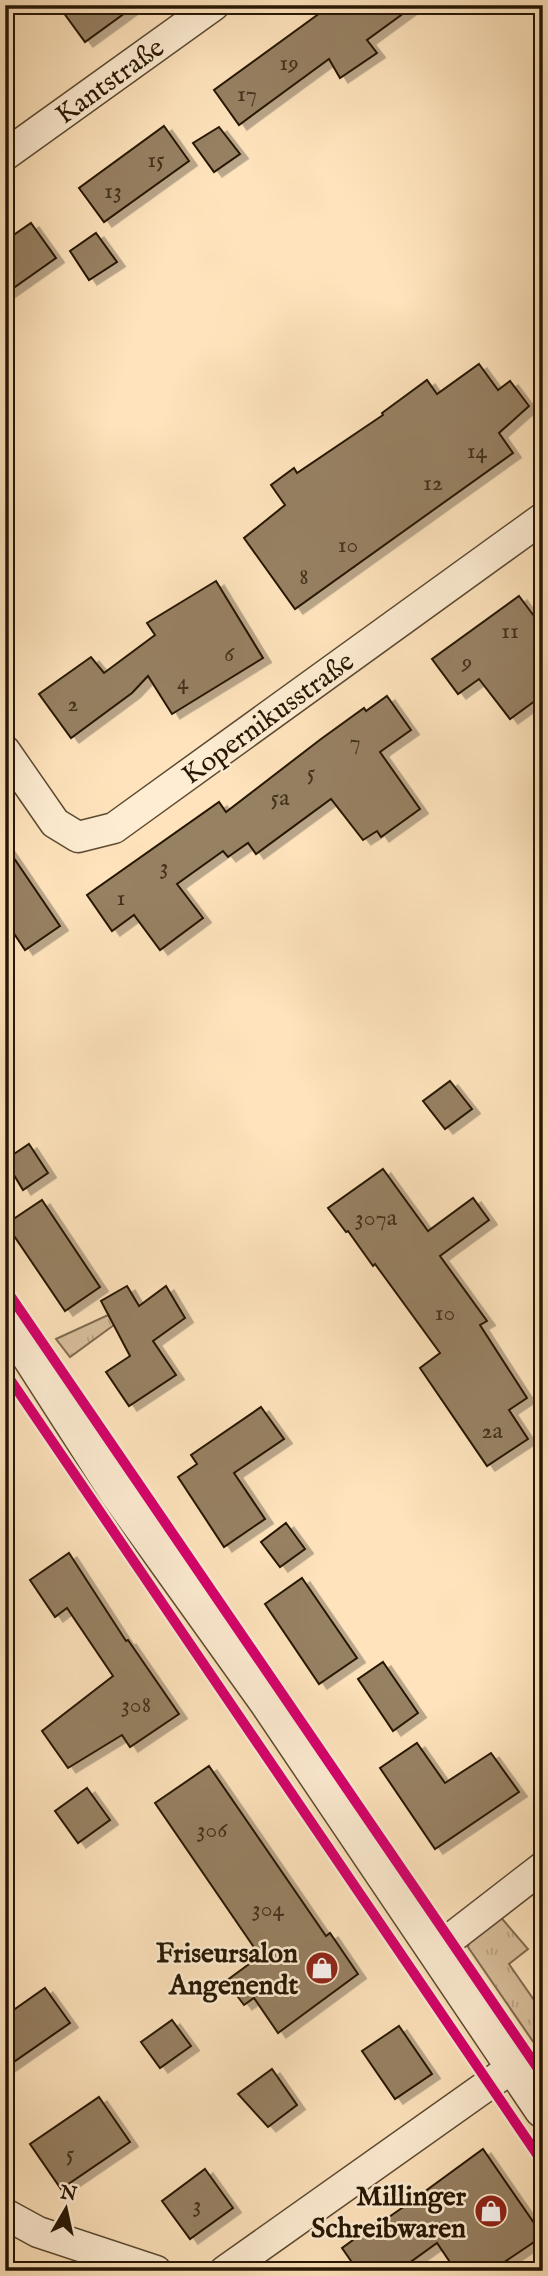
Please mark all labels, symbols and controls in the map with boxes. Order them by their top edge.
street label: Kantstraße [49,31,172,133]
house number: 19 [279,48,299,79]
house number: 17 [237,79,257,110]
house number: 15 [147,145,165,176]
house number: 13 [104,176,122,207]
house number: 14 [467,436,488,467]
house number: 12 [423,468,443,499]
house number: 10 [338,530,358,561]
house number: 8 [299,562,309,593]
house number: 11 [501,616,519,647]
house number: 6 [224,639,235,670]
street label: Kopernikusstraße [175,645,362,793]
house number: 9 [461,647,472,678]
house number: 4 [177,667,189,698]
house number: 2 [67,689,79,720]
house number: 7 [349,727,361,758]
house number: 5 [307,758,316,789]
house number: 5a [270,783,290,814]
house number: 3 [160,852,168,883]
house number: 1 [117,883,125,914]
house number: 307a [355,1203,398,1234]
house number: 10 [435,1298,455,1329]
house number: 2a [481,1416,503,1447]
house number: 308 [121,1690,151,1721]
house number: 306 [197,1815,228,1846]
house number: 304 [252,1894,284,1925]
place label: Friseursalon Angenendt [156,1937,298,2004]
shop icon: Friseursalon Angenendt [303,1949,341,1987]
house number: 5 [66,2139,75,2170]
north arrow [32,2174,102,2244]
place label: Millinger Schreibwaren [311,2180,467,2247]
text: N [57,2181,79,2207]
house number: 3 [193,2190,201,2221]
shop icon: Millinger Schreibwaren [472,2192,510,2230]

